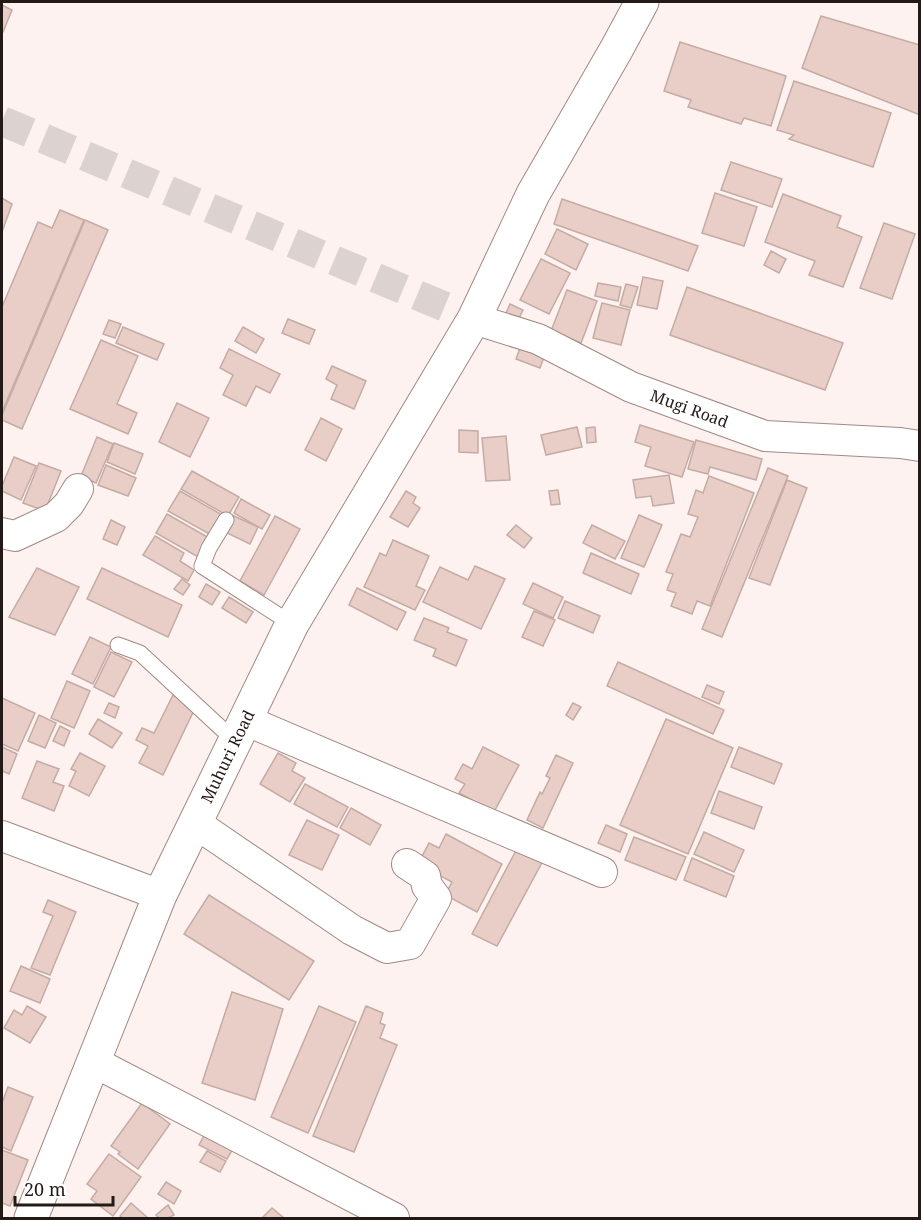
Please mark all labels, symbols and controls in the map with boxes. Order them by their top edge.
street label: Mugi Road [647,384,732,433]
street label: Muhuri Road [196,706,260,807]
scale bar [15,1169,112,1207]
text: 20 m [24,1177,66,1201]

